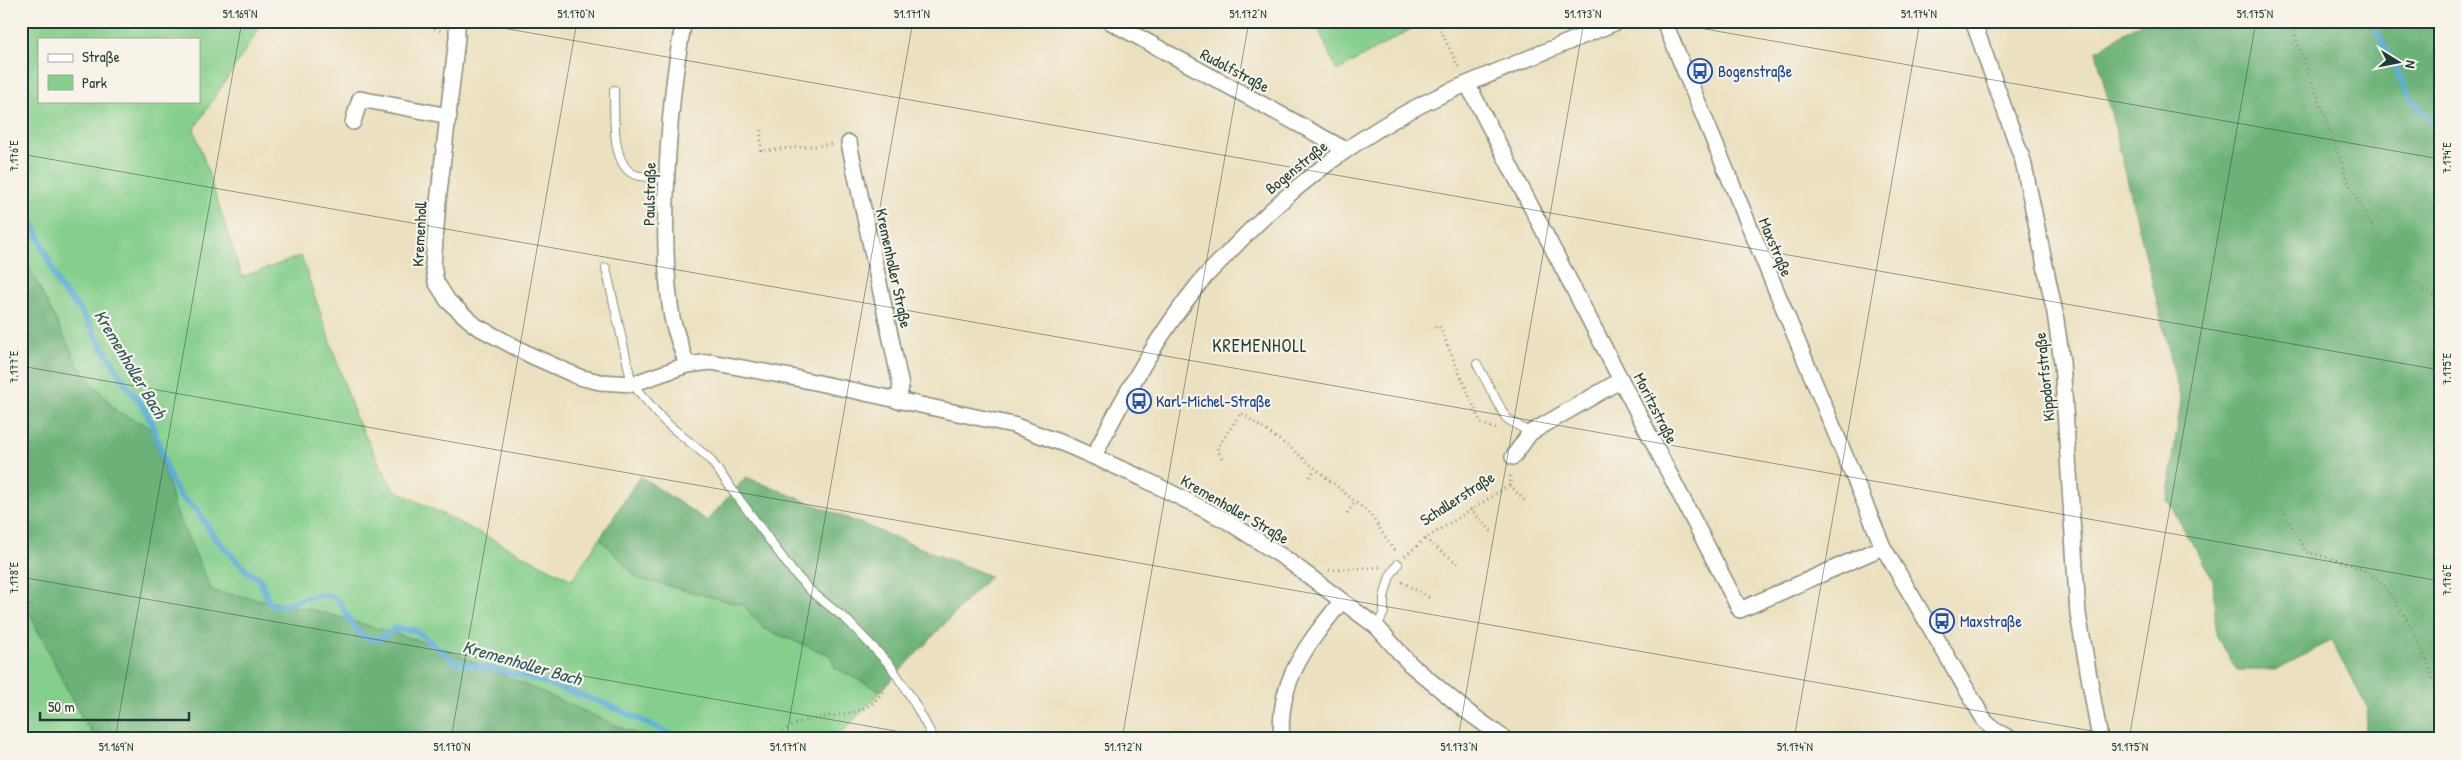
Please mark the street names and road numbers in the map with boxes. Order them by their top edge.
street label: Rudolfstraße [1197,43,1274,98]
street label: Bogenstraße [1260,135,1332,199]
street label: Paulstraße [637,161,661,226]
street label: Kremenholl [406,201,432,267]
street label: Kremenholler Straße [871,206,918,330]
street label: Maxstraße [1754,214,1798,280]
street label: Kippdorfstraße [2028,331,2060,422]
street label: Moritzstraße [1629,369,1684,448]
street label: Schallerstraße [1415,465,1499,530]
street label: Kremenholler Straße [1177,469,1294,549]

